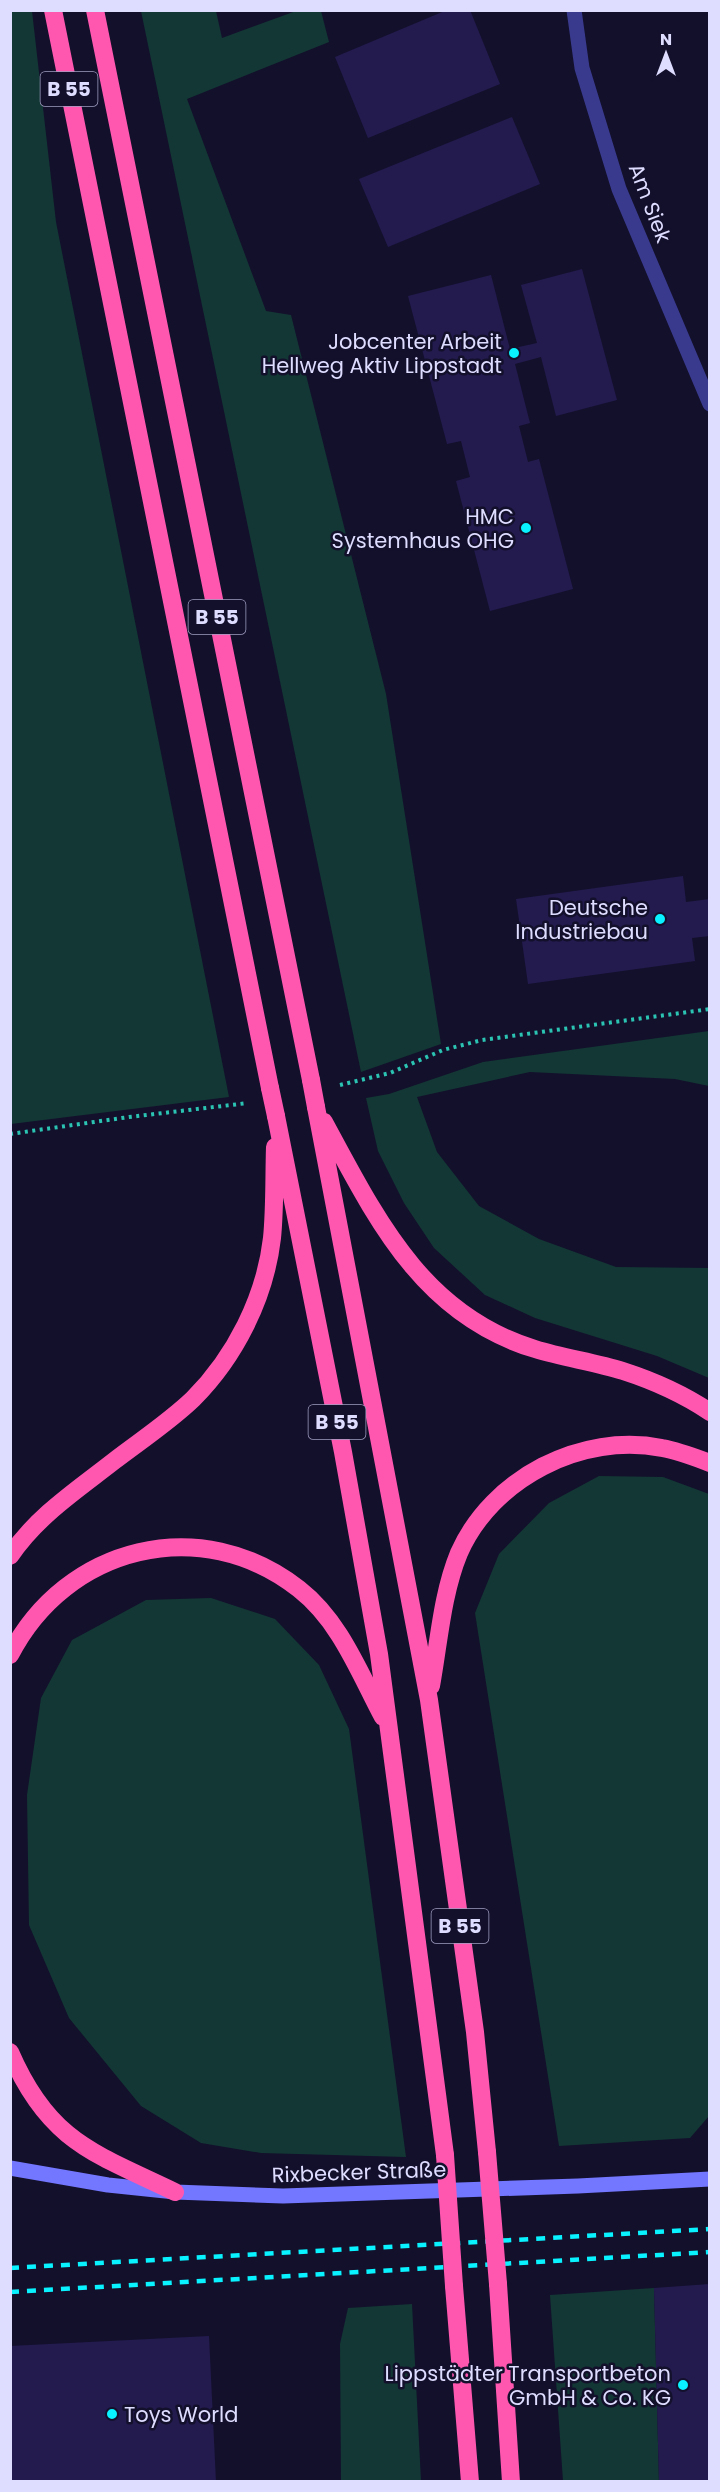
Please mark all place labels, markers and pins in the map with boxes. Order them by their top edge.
place label: Jobcenter Arbeit Hellweg Aktiv Lippstadt [262,327,502,380]
marker: Jobcenter Arbeit Hellweg Aktiv Lippstadt [507,346,521,360]
place label: HMC Systemhaus OHG [332,502,514,555]
marker: HMC Systemhaus OHG [519,521,533,535]
place label: Deutsche Industriebau [515,893,648,946]
marker: Deutsche Industriebau [653,912,667,926]
place label: Lippstädter Transportbeton GmbH & Co. KG [385,2359,671,2412]
marker: Lippstädter Transportbeton GmbH & Co. KG [676,2378,690,2392]
place label: Toys World [124,2400,238,2429]
marker: Toys World [105,2407,119,2421]

